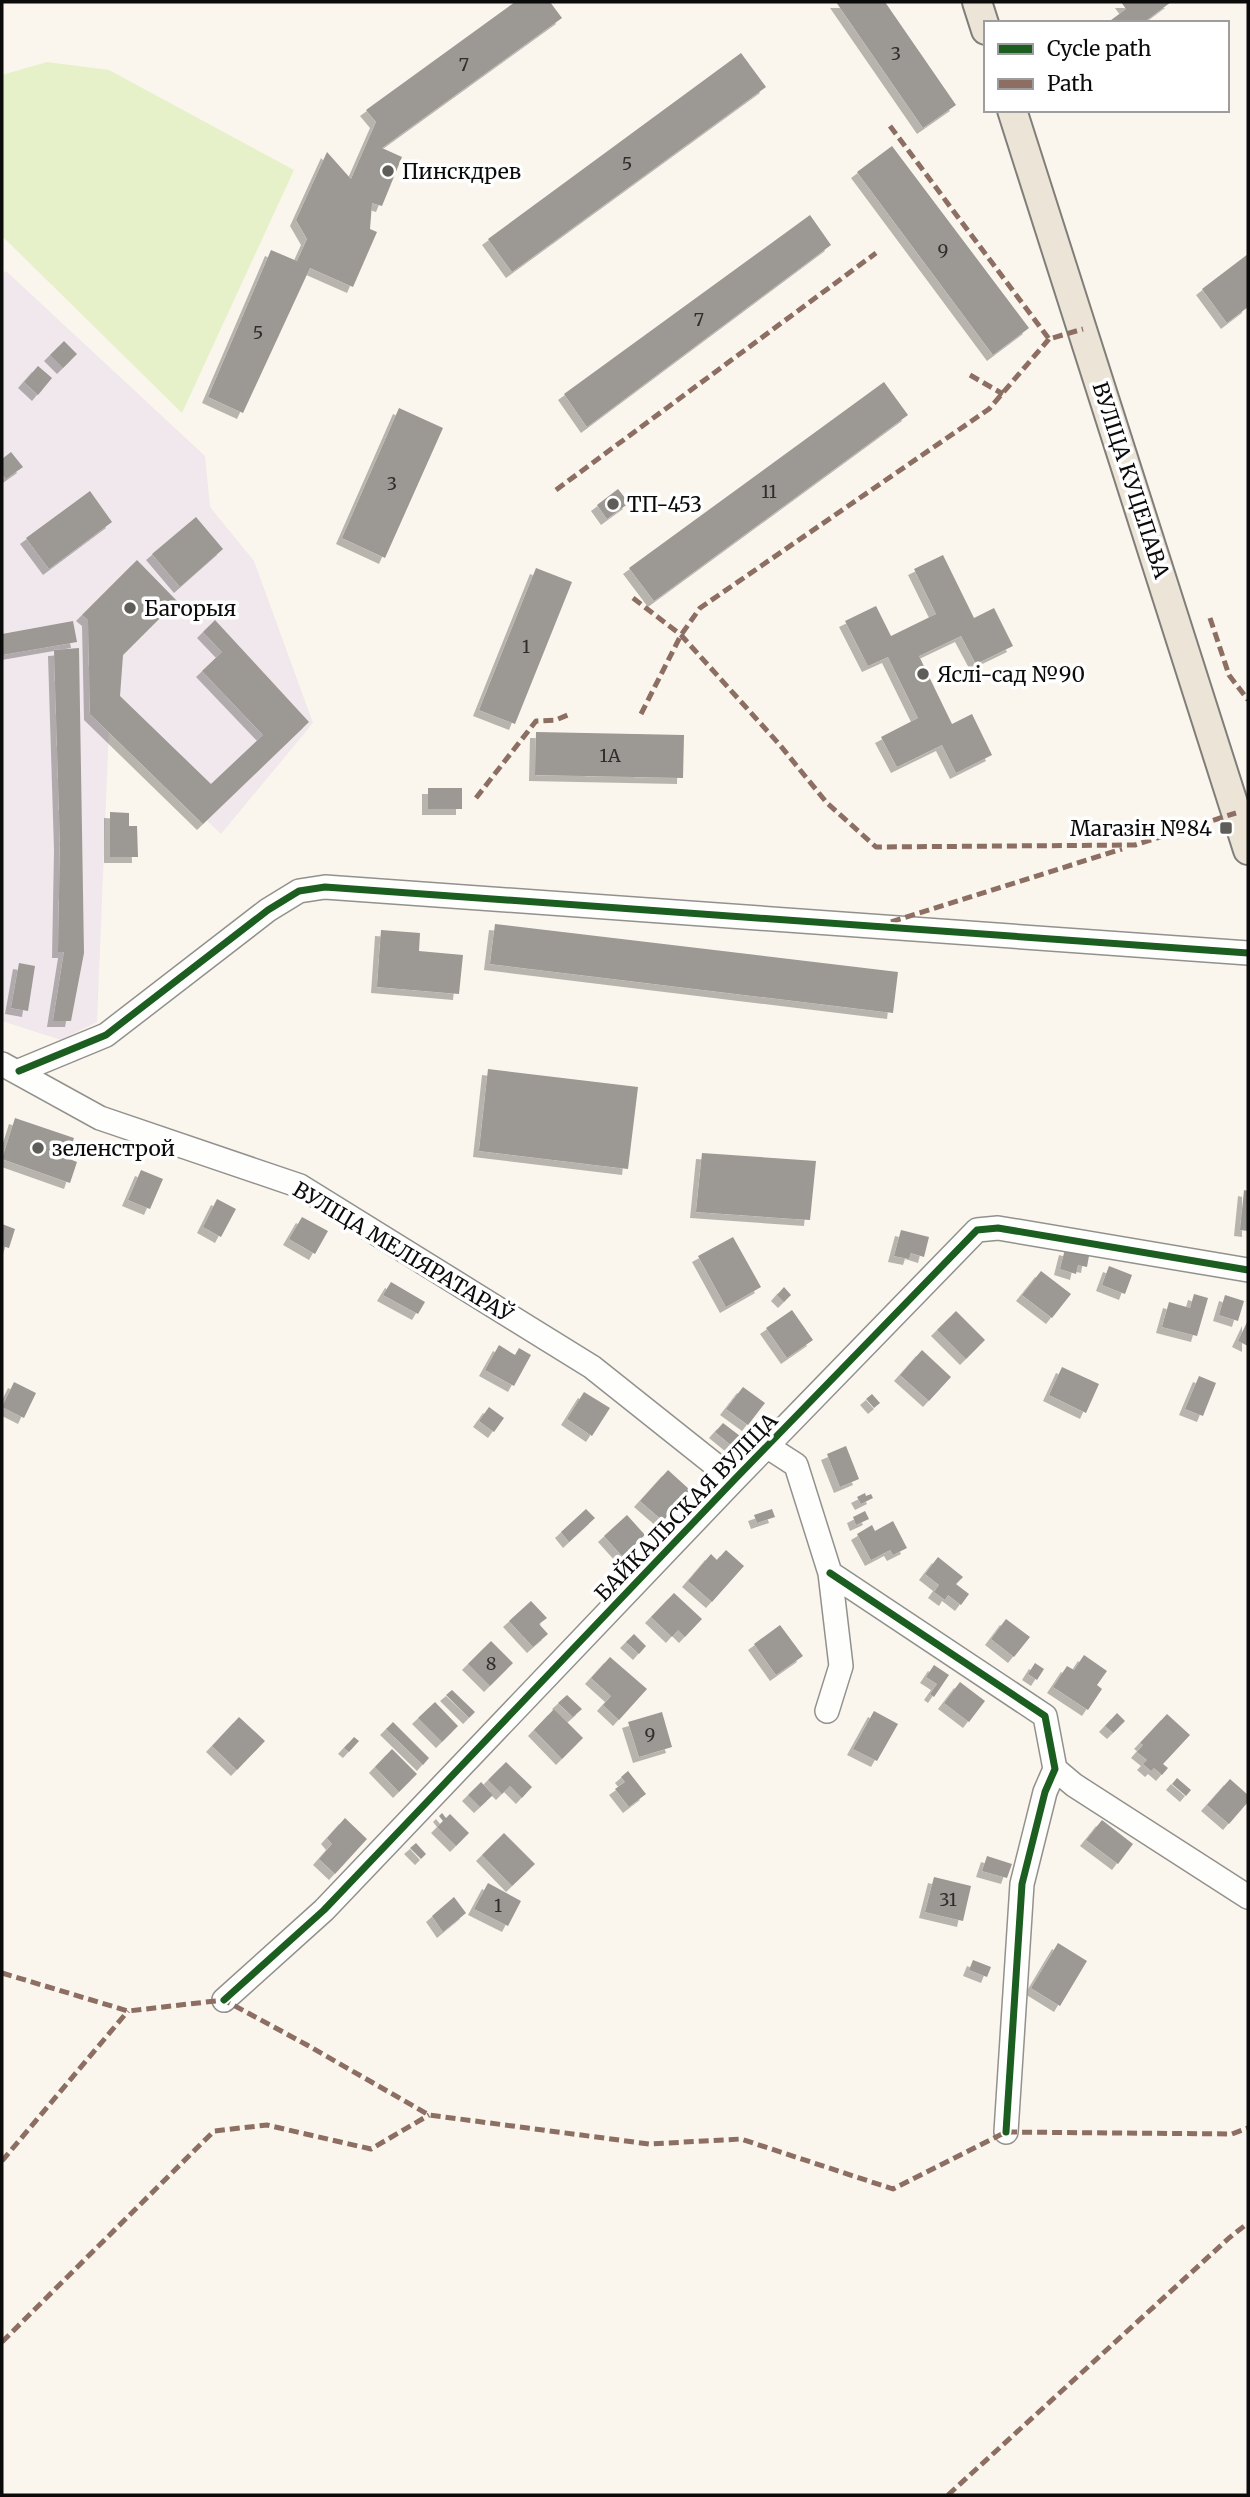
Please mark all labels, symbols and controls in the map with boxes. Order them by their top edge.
legend [984,21,1229,112]
text: Cycle path [1047,35,1151,62]
house number: 3 [891,42,901,65]
house number: 7 [459,53,469,76]
text: Path [1047,70,1093,97]
house number: 5 [622,152,632,175]
place label: Пинскдрев [402,158,521,185]
marker: Пинскдрев [380,163,396,179]
house number: 9 [938,239,948,262]
house number: 7 [694,308,704,331]
house number: 5 [253,321,263,344]
street label: ВУЛІЦА КУЦЕПАВА [1087,378,1176,582]
house number: 3 [387,472,397,495]
house number: 11 [761,480,777,503]
place label: ТП-453 [627,491,702,518]
marker: ТП-453 [605,496,621,512]
place label: Багорыя [144,595,236,622]
marker: Багорыя [122,600,138,616]
house number: 1 [522,635,530,658]
place label: Яслі-сад №90 [937,661,1085,688]
marker: Яслі-сад №90 [915,666,931,682]
house number: 1А [599,744,621,767]
place label: Магазін №84 [1070,815,1212,842]
marker: Магазін №84 [1218,820,1234,836]
place label: зеленстрой [52,1135,175,1162]
marker: зеленстрой [30,1140,46,1156]
street label: ВУЛІЦА МЕЛІЯРАТАРАЎ [288,1176,518,1329]
street label: БАЙКАЛЬСКАЯ ВУЛІЦА [589,1407,783,1607]
house number: 8 [486,1652,496,1675]
house number: 9 [645,1723,655,1746]
house number: 31 [939,1888,957,1911]
house number: 1 [494,1894,502,1917]

